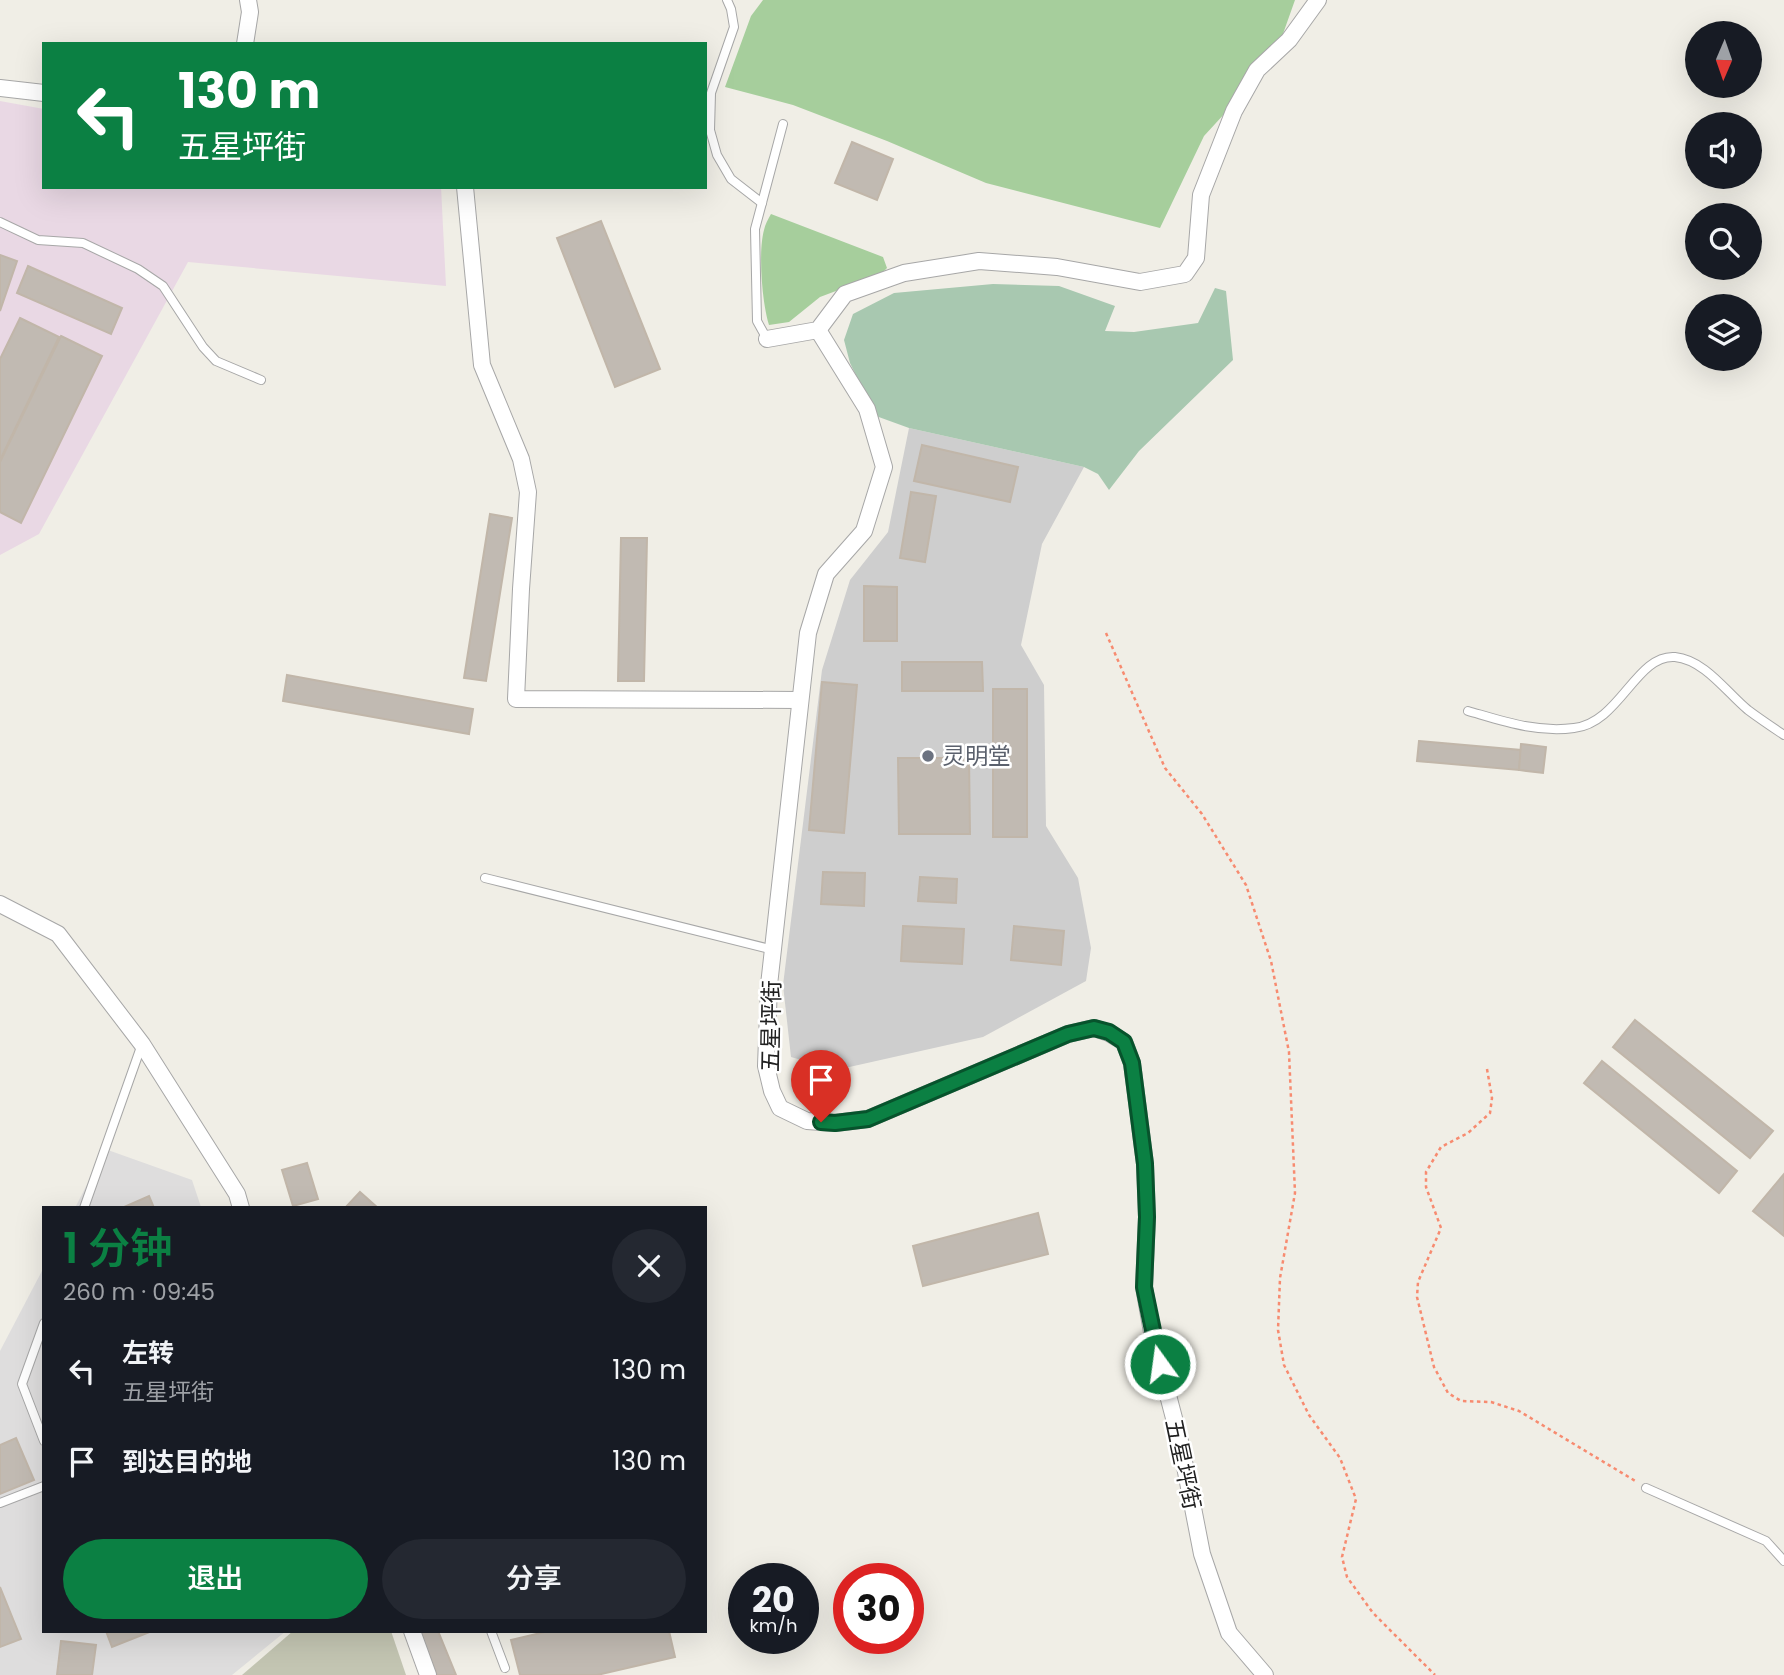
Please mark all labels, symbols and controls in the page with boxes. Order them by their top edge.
north arrow [1685,21,1762,98]
map controls [1685,21,1762,371]
text: 130 m [178,57,320,125]
icon: left [63,70,154,161]
button: sound [1685,112,1762,189]
text: 五星坪街 [178,124,306,169]
button: search [1685,203,1762,280]
button: layers [1685,294,1762,371]
place label: 灵明堂 [942,740,1011,772]
marker: 灵明堂 [920,748,936,764]
street label: 五星坪街 [754,980,788,1072]
pin [791,1050,851,1122]
icon: arrive [802,1061,840,1099]
text: 1 分钟 [63,1219,172,1278]
button: close [612,1229,686,1303]
text: 260 m · 09:45 [63,1276,215,1308]
position arrow [1123,1327,1197,1401]
text: 左转 [122,1335,174,1371]
icon: left [63,1352,101,1390]
text: 130 m [612,1352,686,1388]
text: 五星坪街 [122,1376,214,1408]
street label: 五星坪街 [1158,1416,1208,1512]
icon: arrive [63,1443,101,1481]
text: 130 m [612,1443,686,1479]
text: 到达目的地 [122,1444,252,1480]
button: 退出 [63,1539,368,1619]
button: 分享 [382,1539,686,1619]
speed limit sign: 30 [833,1563,924,1654]
text: 20 [752,1575,795,1624]
text: km/h [750,1613,797,1638]

